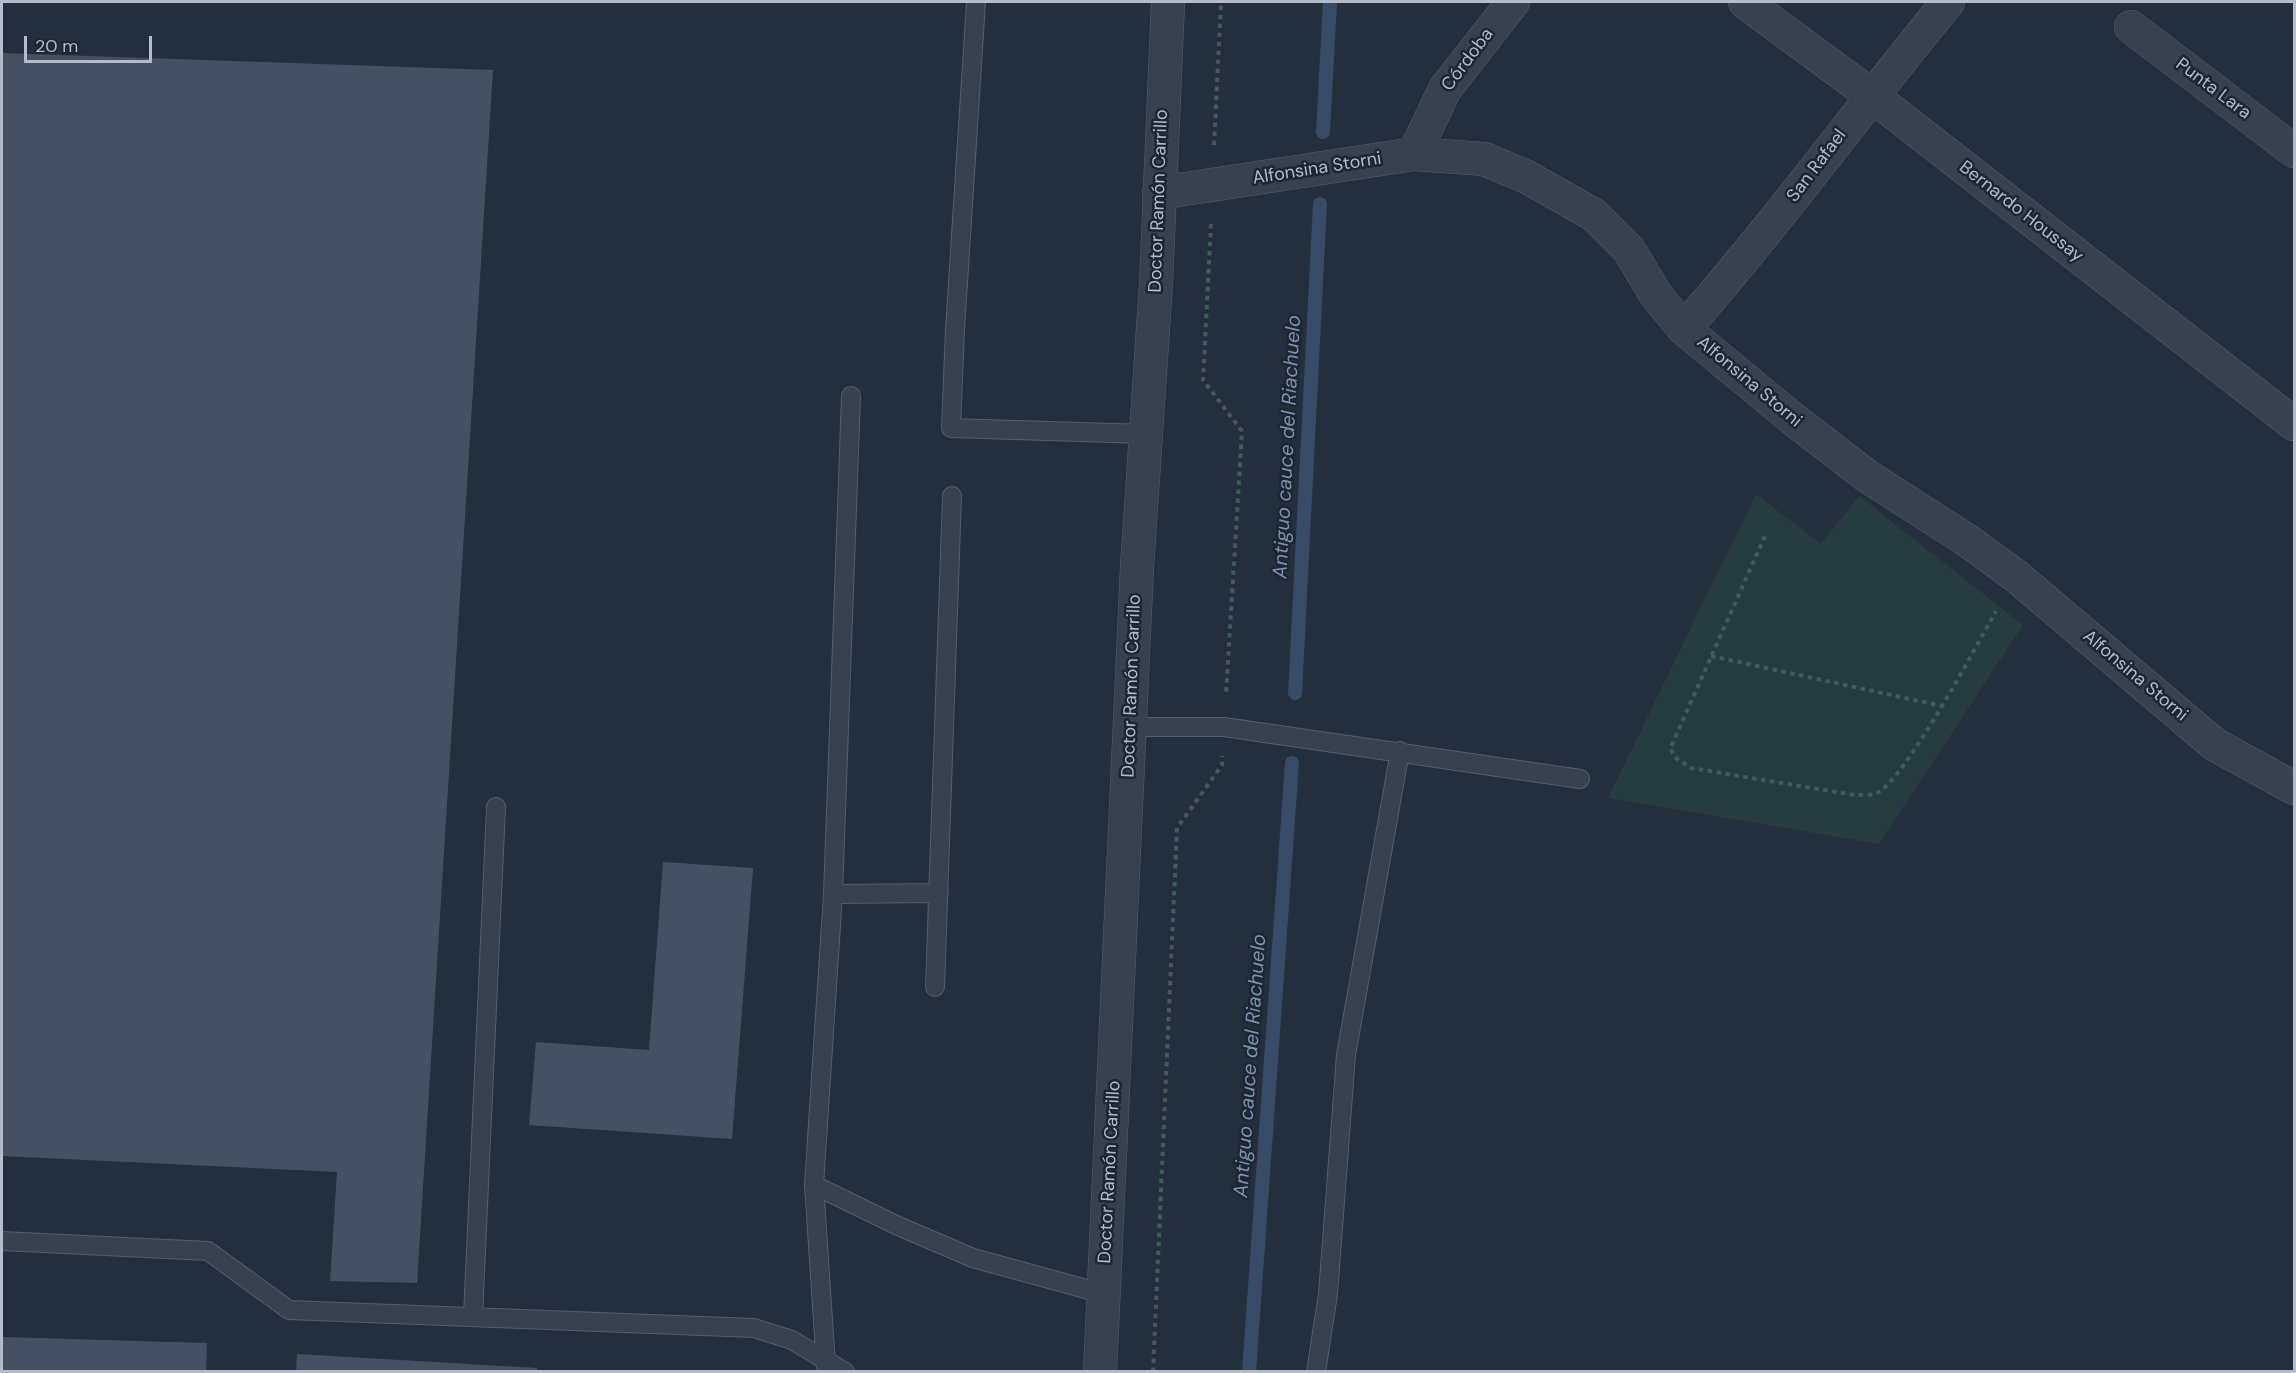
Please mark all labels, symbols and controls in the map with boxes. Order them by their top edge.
scale bar [27,24,154,62]
street label: Córdoba [1437,24,1499,96]
text: 20 m [35,34,78,58]
street label: Punta Lara [2171,54,2255,124]
street label: Doctor Ramón Carrillo [1145,109,1173,293]
street label: San Rafael [1783,125,1851,207]
street label: Alfonsina Storni [1251,148,1383,190]
street label: Bernardo Houssay [1955,157,2087,267]
water label: Antiguo cauce del Riachuelo [1269,315,1307,579]
street label: Alfonsina Storni [1692,332,1806,432]
street label: Doctor Ramón Carrillo [1118,594,1146,778]
street label: Alfonsina Storni [2078,626,2192,726]
water label: Antiguo cauce del Riachuelo [1230,933,1272,1199]
street label: Doctor Ramón Carrillo [1094,1080,1126,1264]

